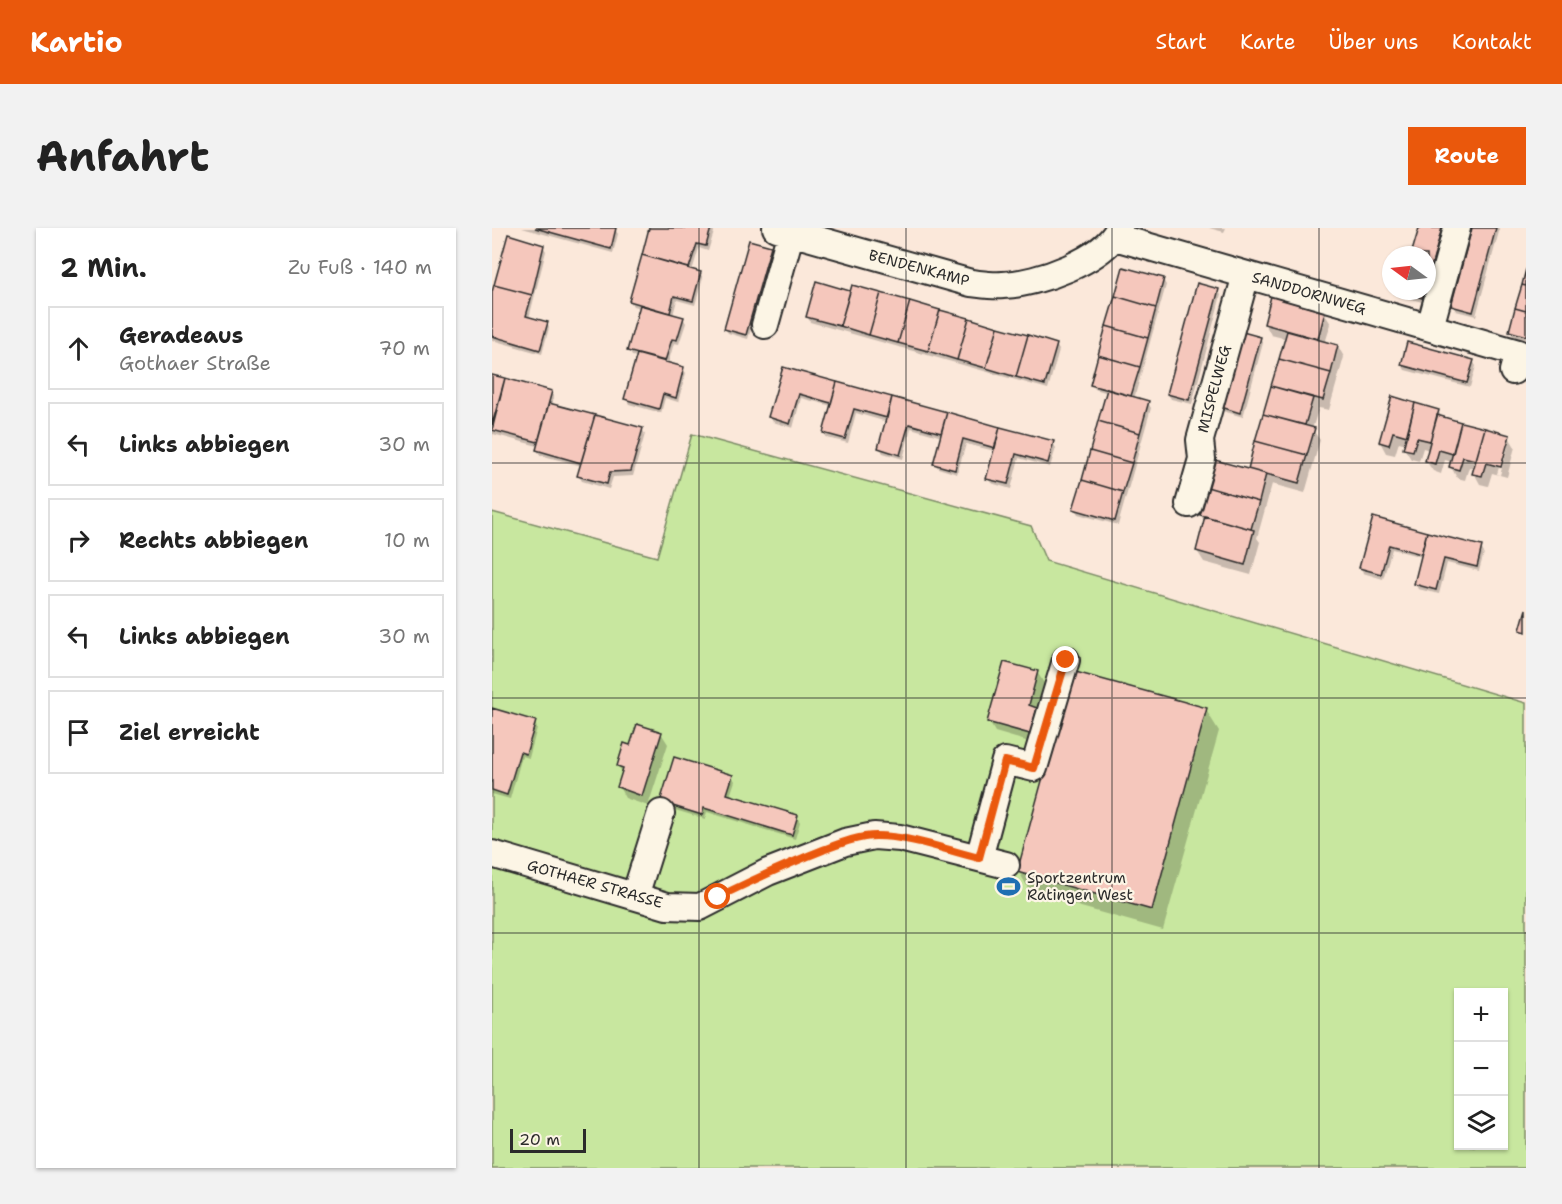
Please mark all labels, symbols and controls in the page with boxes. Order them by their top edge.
text: Kartio [30,23,123,61]
text: Start [1156,28,1207,56]
text: Karte [1240,28,1296,56]
text: Über uns [1329,28,1419,56]
text: Kontakt [1452,28,1532,56]
button: Route [1408,127,1526,185]
text: Anfahrt [36,128,209,184]
street label: BENDENKAMP [866,245,972,291]
north arrow [1382,246,1436,300]
text: 2 Min. [60,250,147,285]
text: Zu Fuß · 140 m [288,254,432,280]
street label: SANDDORNWEG [1250,267,1368,319]
text: Geradeaus [119,321,243,350]
icon: ahead [62,332,95,365]
text: 70 m [378,335,430,361]
street label: MISPELWEG [1193,343,1235,435]
text: Gothaer Straße [119,350,271,376]
icon: left [62,428,95,461]
text: Links abbiegen [119,430,290,459]
text: 30 m [378,431,430,457]
icon: right [62,524,95,557]
text: Rechts abbiegen [119,526,308,555]
text: 10 m [384,527,430,553]
icon: left [62,620,95,653]
text: Links abbiegen [119,622,290,651]
text: 30 m [378,623,430,649]
route end [1052,646,1078,672]
icon: arrive [62,716,95,749]
text: Ziel erreicht [119,718,260,747]
street label: GOTHAER STRASSE [525,855,665,913]
place label: Sportzentrum Ratingen West [1027,868,1133,905]
sports icon: Sportzentrum Ratingen West [996,874,1022,900]
route start [704,883,730,909]
map controls [1454,988,1508,1150]
button: + [1454,988,1508,1042]
button: − [1454,1042,1508,1096]
button: layers [1454,1096,1508,1150]
scale bar [510,1126,586,1154]
text: 20 m [519,1129,560,1150]

